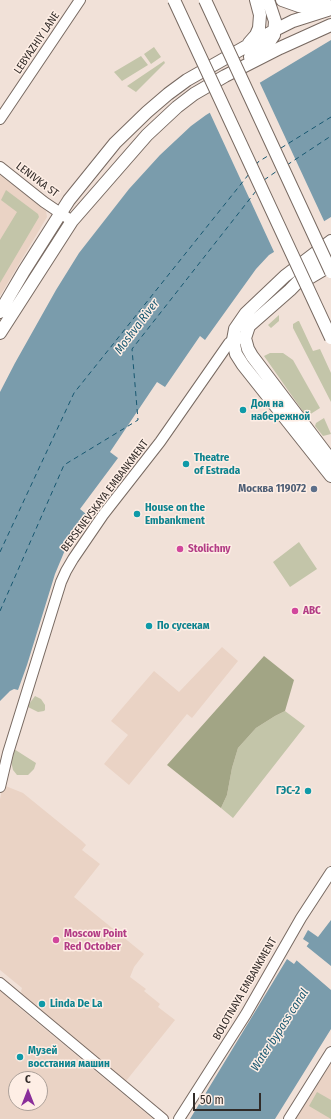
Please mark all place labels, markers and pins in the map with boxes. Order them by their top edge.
place label: Дом на набережной [251,397,310,423]
marker: Дом на набережной [238,405,248,415]
place label: Theatre of Estrada [194,451,240,477]
marker: Theatre of Estrada [181,459,191,469]
place label: Москва 119072 [238,482,306,496]
marker: Москва 119072 [309,484,319,494]
place label: House on the Embankment [145,501,205,527]
marker: House on the Embankment [132,509,142,519]
place label: Stolichny [188,542,231,556]
marker: Stolichny [175,544,185,554]
place label: ABC [303,604,321,618]
marker: ABC [290,606,300,616]
place label: По сусекам [157,619,209,633]
marker: По сусекам [144,621,154,631]
place label: ГЭС-2 [276,784,300,798]
marker: ГЭС-2 [303,786,313,796]
place label: Moscow Point Red October [64,927,127,953]
marker: Moscow Point Red October [51,935,61,945]
place label: Linda De La [50,997,102,1011]
marker: Linda De La [37,999,47,1009]
place label: Музей восстания машин [28,1044,110,1070]
marker: Музей восстания машин [15,1052,25,1062]

